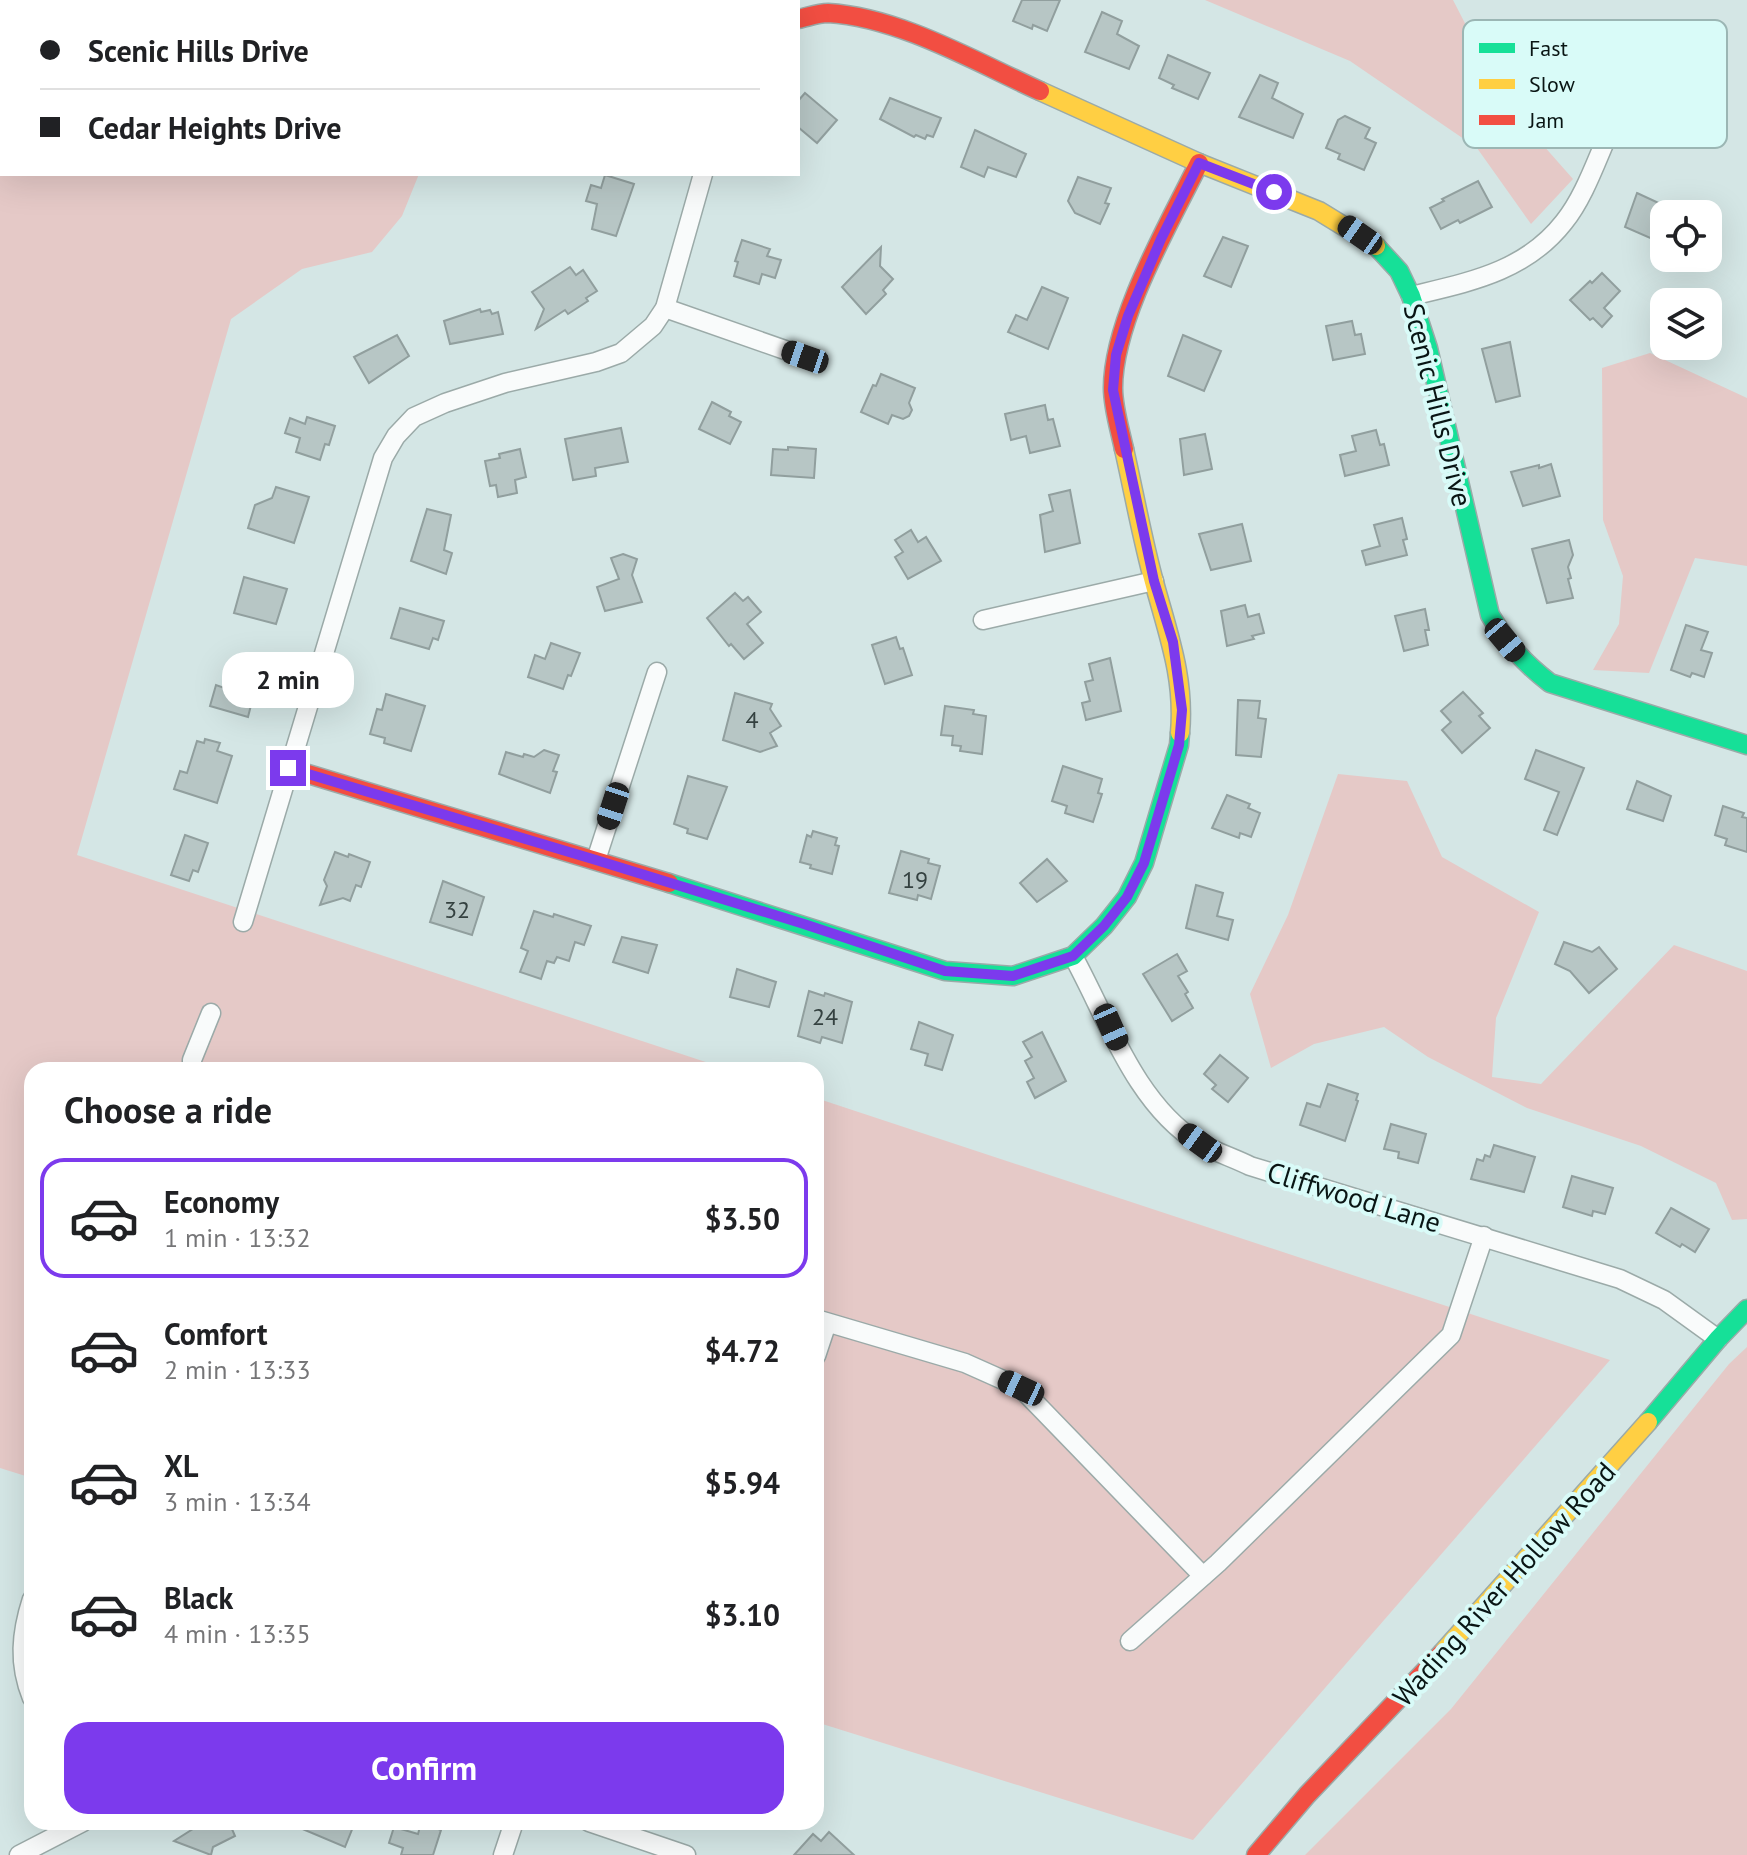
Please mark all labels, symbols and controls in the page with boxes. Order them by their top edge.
legend [1463,20,1727,148]
text: Scenic Hills Drive [88,31,309,70]
text: Fast [1529,34,1569,62]
text: Slow [1529,70,1575,98]
text: Jam [1528,106,1564,134]
text: Cedar Heights Drive [88,108,341,147]
route start [1256,174,1292,210]
map controls [1650,200,1722,360]
button: locate [1650,200,1722,272]
car [1333,211,1387,259]
button: layers [1650,288,1722,360]
street label: Scenic Hills Drive [1395,299,1482,510]
car [778,338,832,376]
car [1480,614,1530,666]
callout: 2 min [222,652,354,708]
text: 2 min [256,663,320,696]
house number: 4 [745,704,759,735]
route end [270,750,306,786]
car [594,779,632,833]
house number: 19 [902,864,928,895]
house number: 32 [444,894,470,925]
car [1090,1000,1132,1054]
house number: 24 [812,1001,838,1032]
text: Choose a ride [64,1086,272,1133]
car [1174,1119,1226,1167]
street label: Cliffwood Lane [1263,1153,1445,1240]
icon: car [68,1182,140,1254]
text: Economy [164,1182,279,1221]
text: $3.50 [705,1199,780,1238]
text: 1 min · 13:32 [164,1221,311,1254]
icon: car [68,1314,140,1386]
text: Comfort [164,1314,267,1353]
text: $4.72 [705,1331,780,1370]
text: 2 min · 13:33 [164,1353,311,1386]
car [994,1367,1048,1409]
icon: car [68,1446,140,1518]
text: XL [164,1446,198,1485]
street label: Wading River Hollow Road [1384,1454,1623,1714]
text: $5.94 [705,1463,780,1502]
text: 3 min · 13:34 [164,1485,311,1518]
icon: car [68,1578,140,1650]
text: Black [164,1578,233,1617]
text: $3.10 [705,1595,780,1634]
text: 4 min · 13:35 [164,1617,311,1650]
button: Confirm [64,1722,784,1814]

